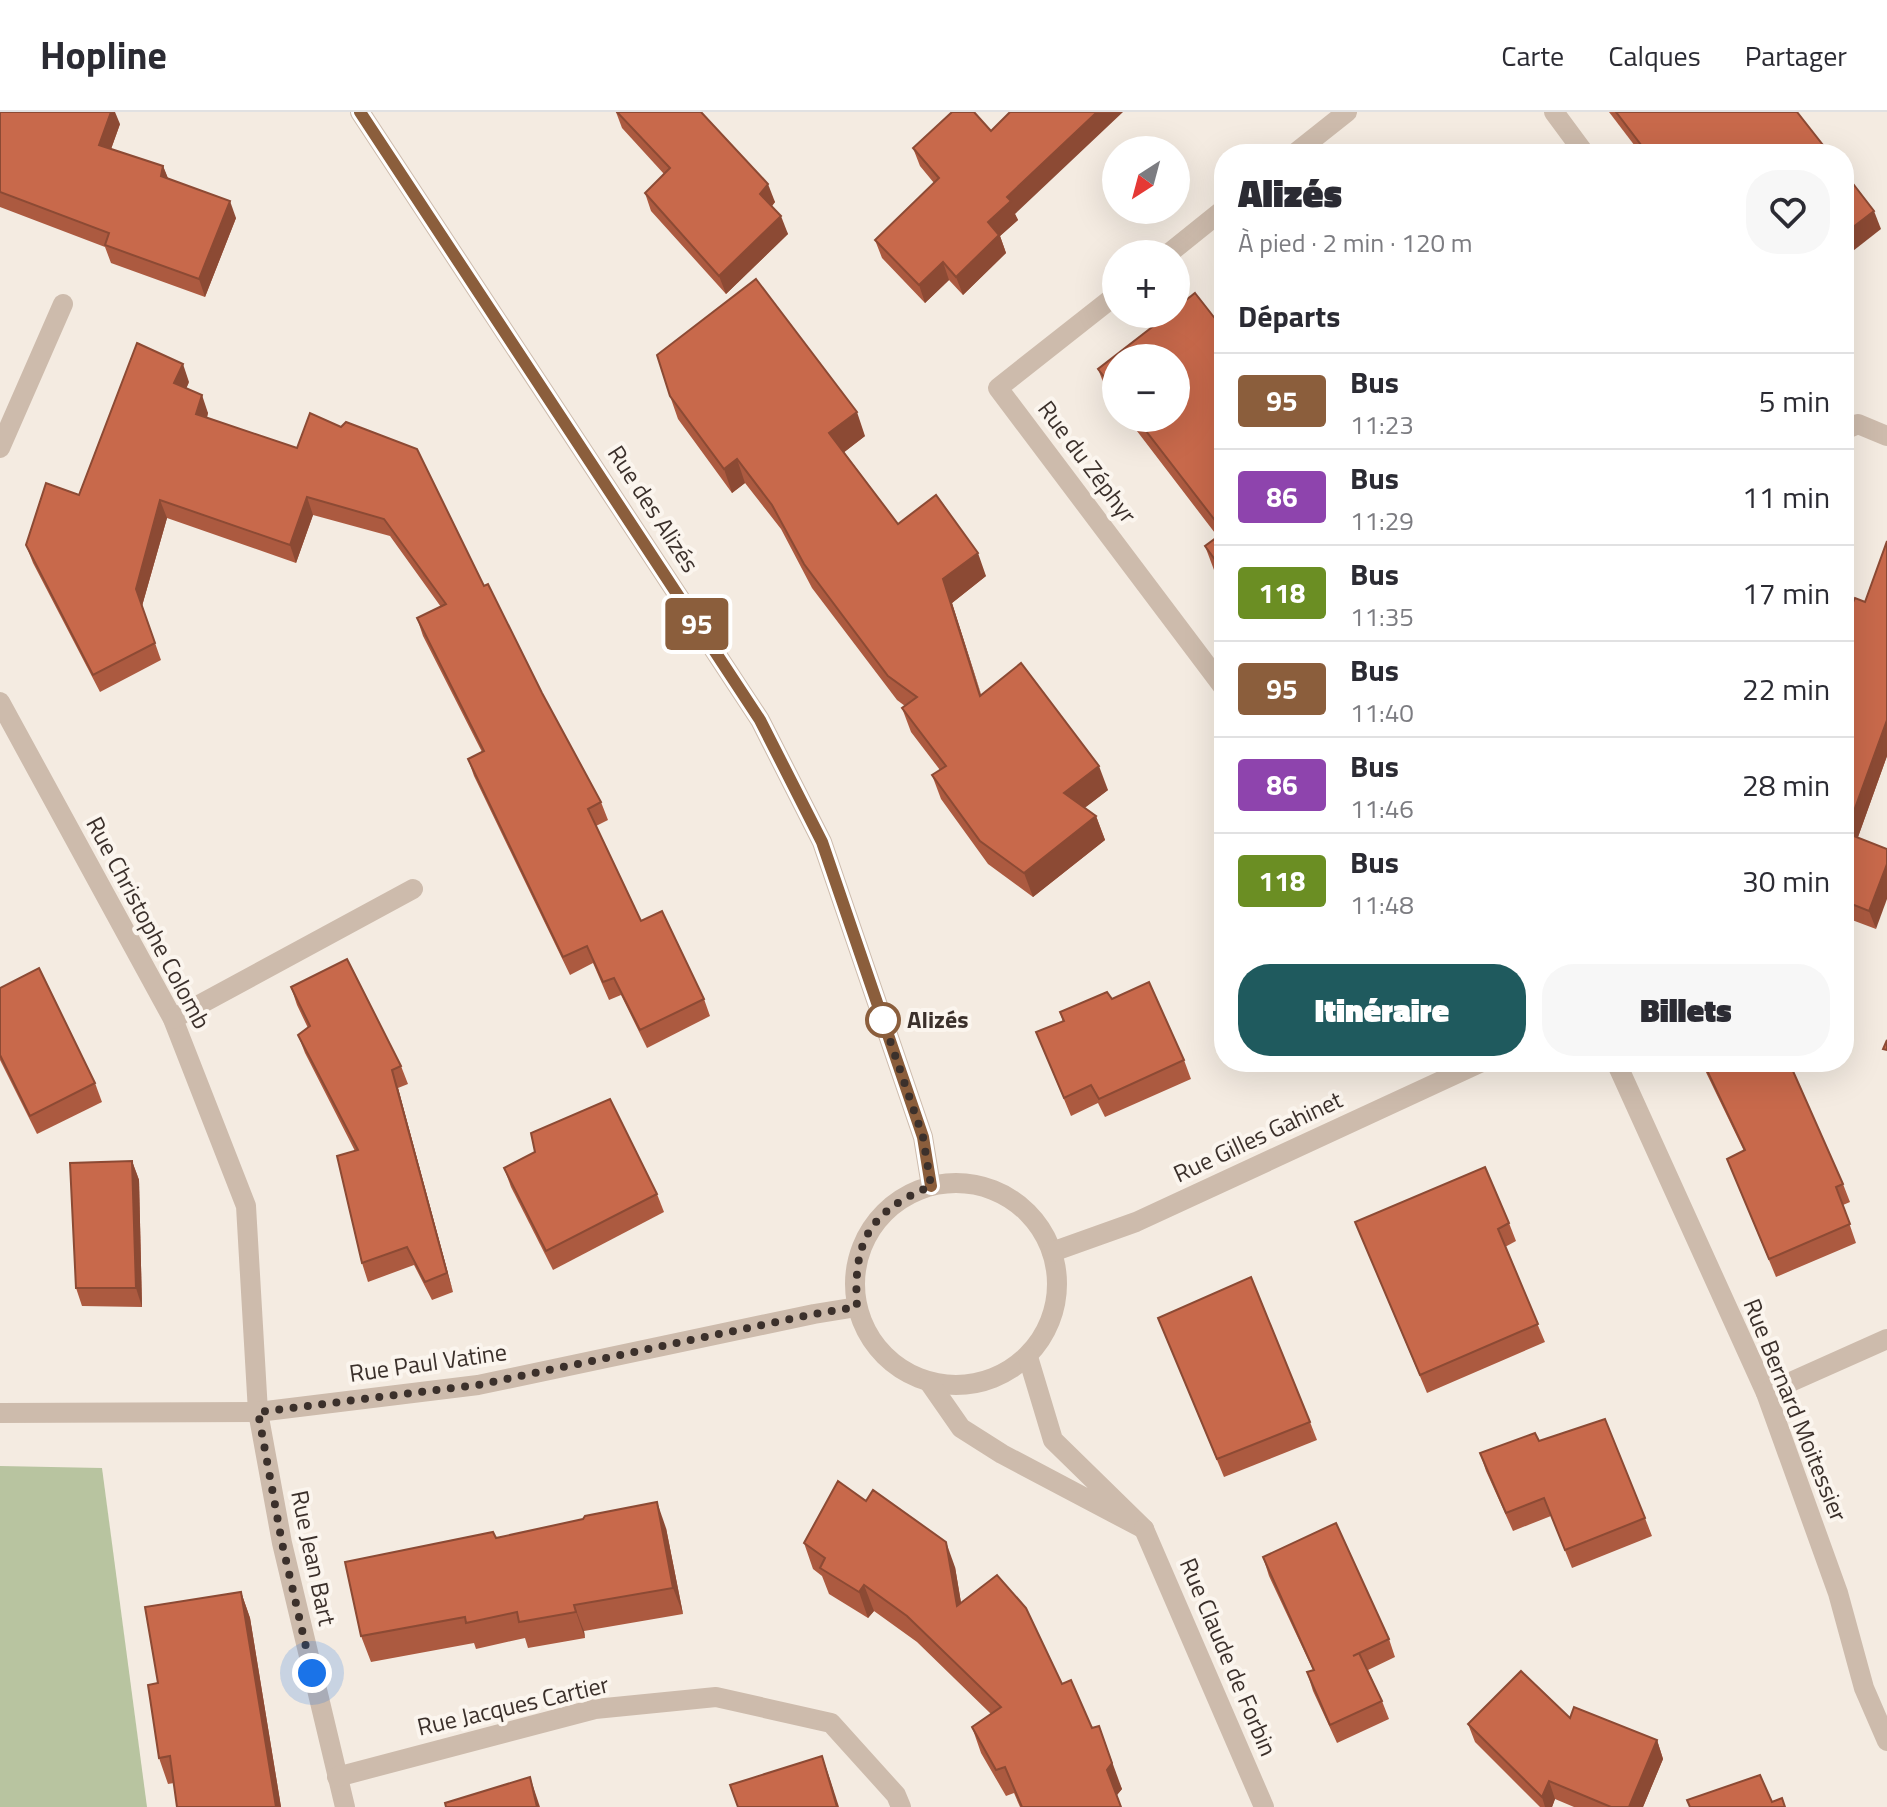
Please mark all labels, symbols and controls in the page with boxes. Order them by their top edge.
text: Hopline [40,26,167,84]
text: Carte [1501,34,1564,77]
text: Calques [1608,34,1701,77]
text: Partager [1745,34,1847,77]
north arrow [1102,136,1190,224]
map controls [1102,136,1190,432]
text: Alizés [1238,164,1342,222]
button: heart [1746,170,1830,254]
text: À pied · 2 min · 120 m [1238,223,1472,262]
button: + [1102,240,1190,328]
text: Départs [1238,293,1340,339]
button: − [1102,344,1190,432]
text: Bus [1350,359,1399,405]
text: 5 min [1759,378,1830,424]
text: 95 [1266,379,1298,422]
street label: Rue du Zéphyr [1030,392,1146,530]
text: 11:23 [1350,405,1414,444]
street label: Rue des Alizés [599,438,709,579]
text: Bus [1350,455,1399,501]
text: 11 min [1742,474,1830,520]
text: 86 [1266,475,1298,518]
text: 11:29 [1350,501,1414,540]
text: Bus [1350,551,1399,597]
text: 17 min [1742,570,1830,616]
text: 118 [1258,571,1306,614]
text: 11:35 [1350,597,1414,636]
line badge: 95 [661,598,733,650]
text: 95 [681,602,713,645]
text: Bus [1350,647,1399,693]
text: 22 min [1742,666,1830,712]
text: 95 [1266,667,1298,710]
text: 11:40 [1350,693,1414,732]
text: Bus [1350,743,1399,789]
text: 28 min [1742,762,1830,808]
text: 86 [1266,763,1298,806]
text: 11:46 [1350,789,1414,828]
street label: Rue Christophe Colomb [78,810,220,1035]
text: Bus [1350,839,1399,885]
text: 30 min [1742,858,1830,904]
text: 118 [1258,859,1306,902]
text: 11:48 [1350,885,1414,924]
button: Itinéraire [1238,964,1526,1056]
button: Billets [1542,964,1830,1056]
place label: Alizés [907,1001,969,1037]
marker: Alizés [866,1003,900,1037]
street label: Rue Gilles Gahinet [1167,1081,1349,1191]
street label: Rue Bernard Moitessier [1735,1293,1857,1526]
street label: Rue Paul Vatine [347,1333,509,1391]
street label: Rue Jean Bart [282,1487,346,1629]
street label: Rue Claude de Forbin [1171,1552,1287,1761]
your location [292,1653,332,1693]
street label: Rue Jacques Cartier [413,1665,612,1745]

